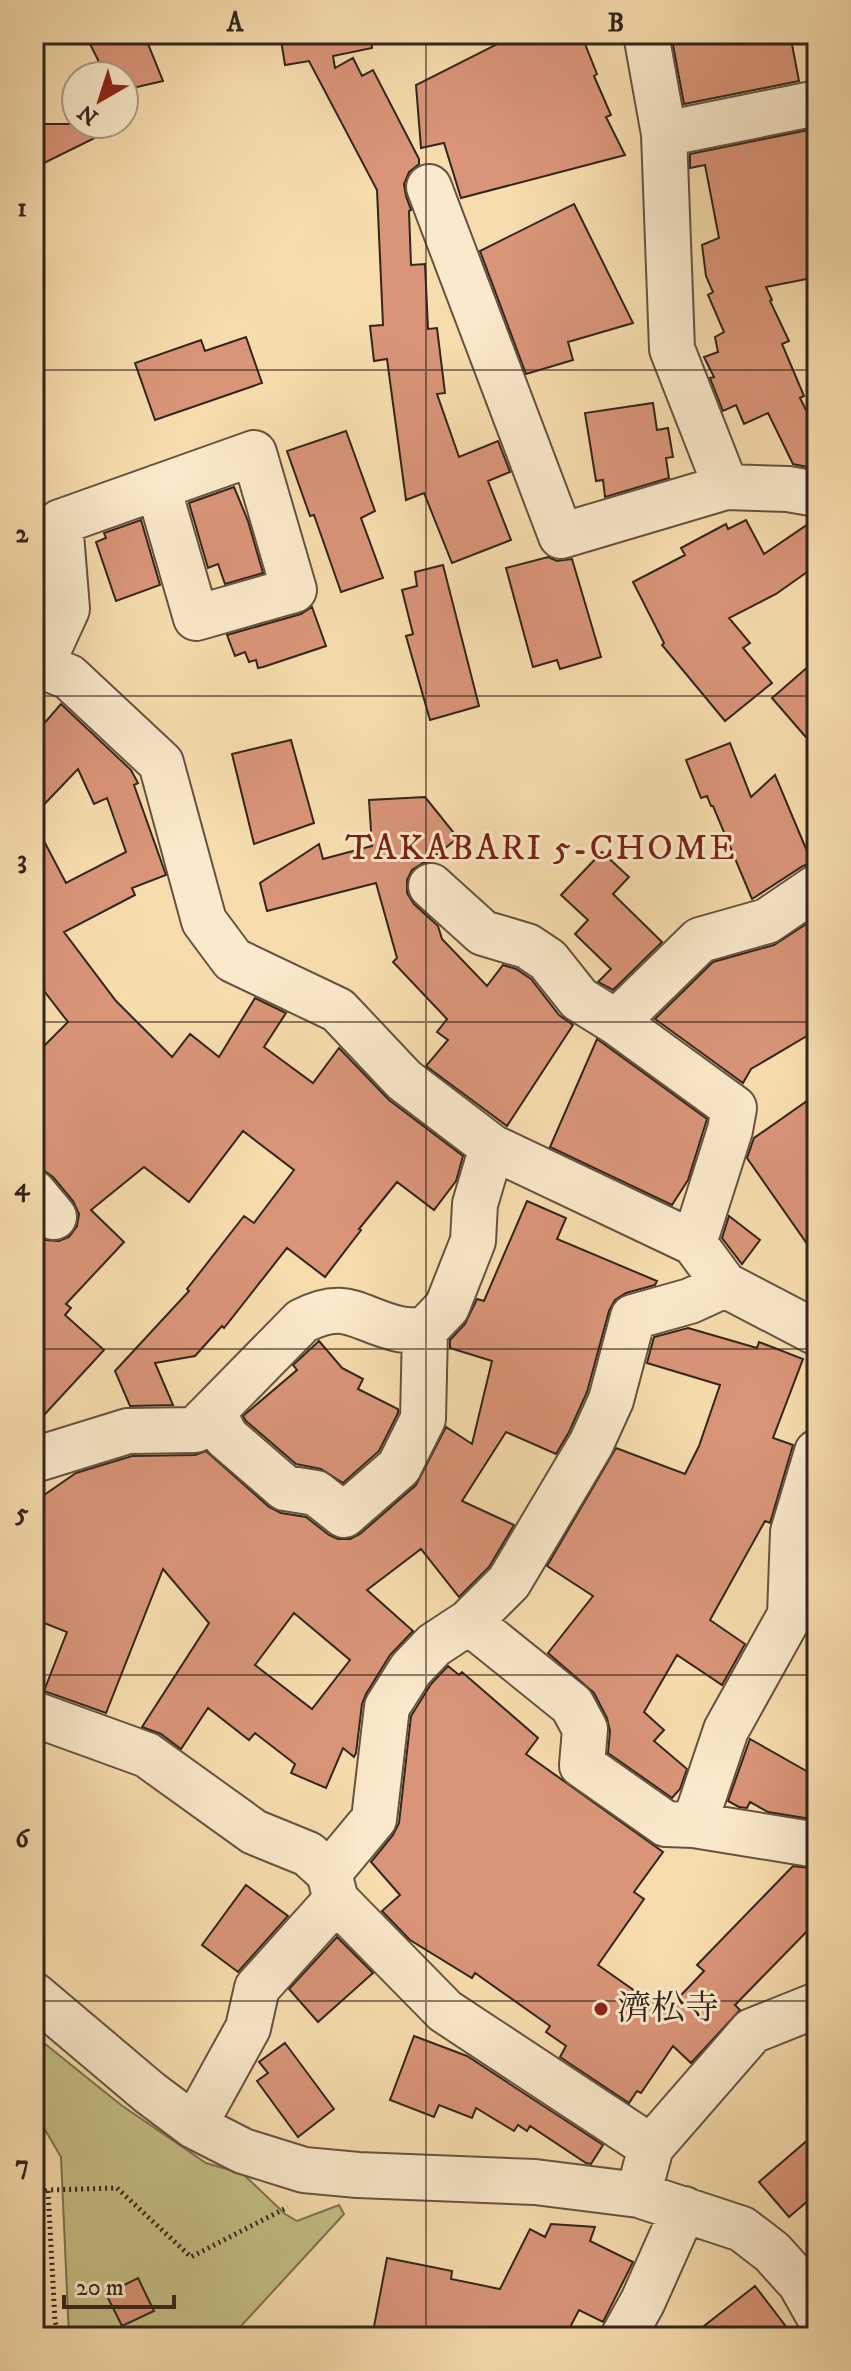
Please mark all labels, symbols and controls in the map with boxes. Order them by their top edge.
text: A [226,7,245,40]
text: B [608,7,624,40]
north arrow [60,60,140,140]
text: N [73,98,104,131]
text: 1 [17,192,27,225]
text: 2 [16,518,30,551]
district label: TAKABARI 5-CHOME [345,826,737,871]
text: 3 [17,844,27,877]
text: 4 [15,1171,31,1204]
text: 5 [15,1497,29,1530]
text: 6 [15,1823,30,1856]
place label: 濟松寺 [617,1988,719,2030]
marker: 濟松寺 [592,2000,610,2018]
text: 7 [15,2149,29,2182]
scale bar [64,2259,174,2309]
text: 20 m [76,2273,124,2303]

